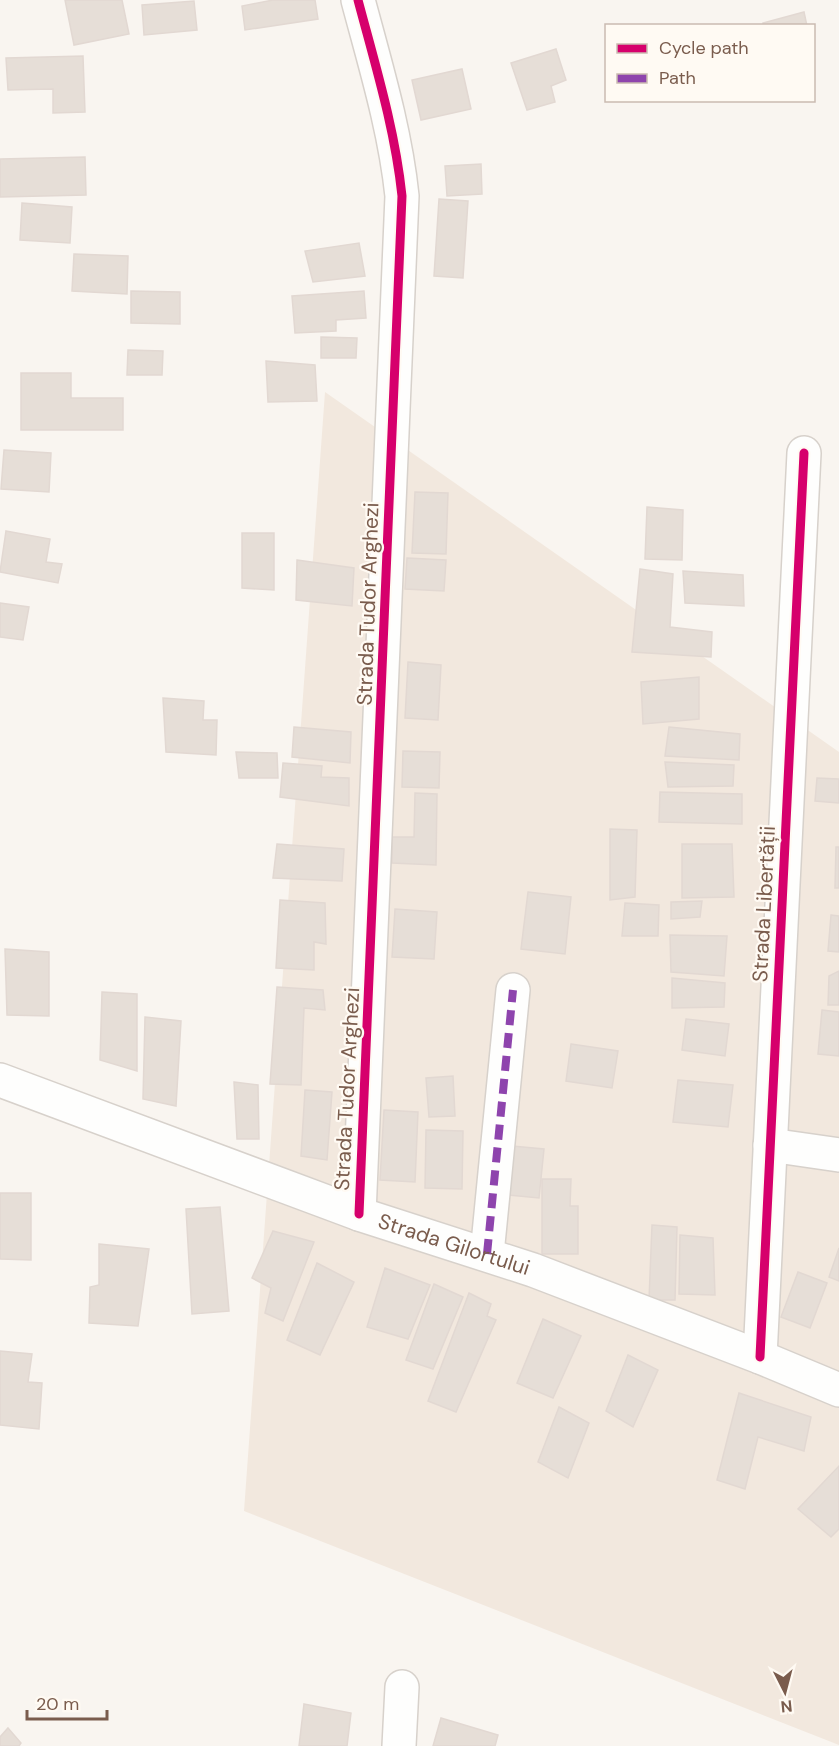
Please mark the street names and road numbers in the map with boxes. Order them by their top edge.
street label: Strada Tudor Arghezi [350,502,386,706]
street label: Strada Libertății [746,825,782,983]
street label: Strada Tudor Arghezi [328,987,366,1191]
street label: Strada Gilortului [375,1207,533,1282]

